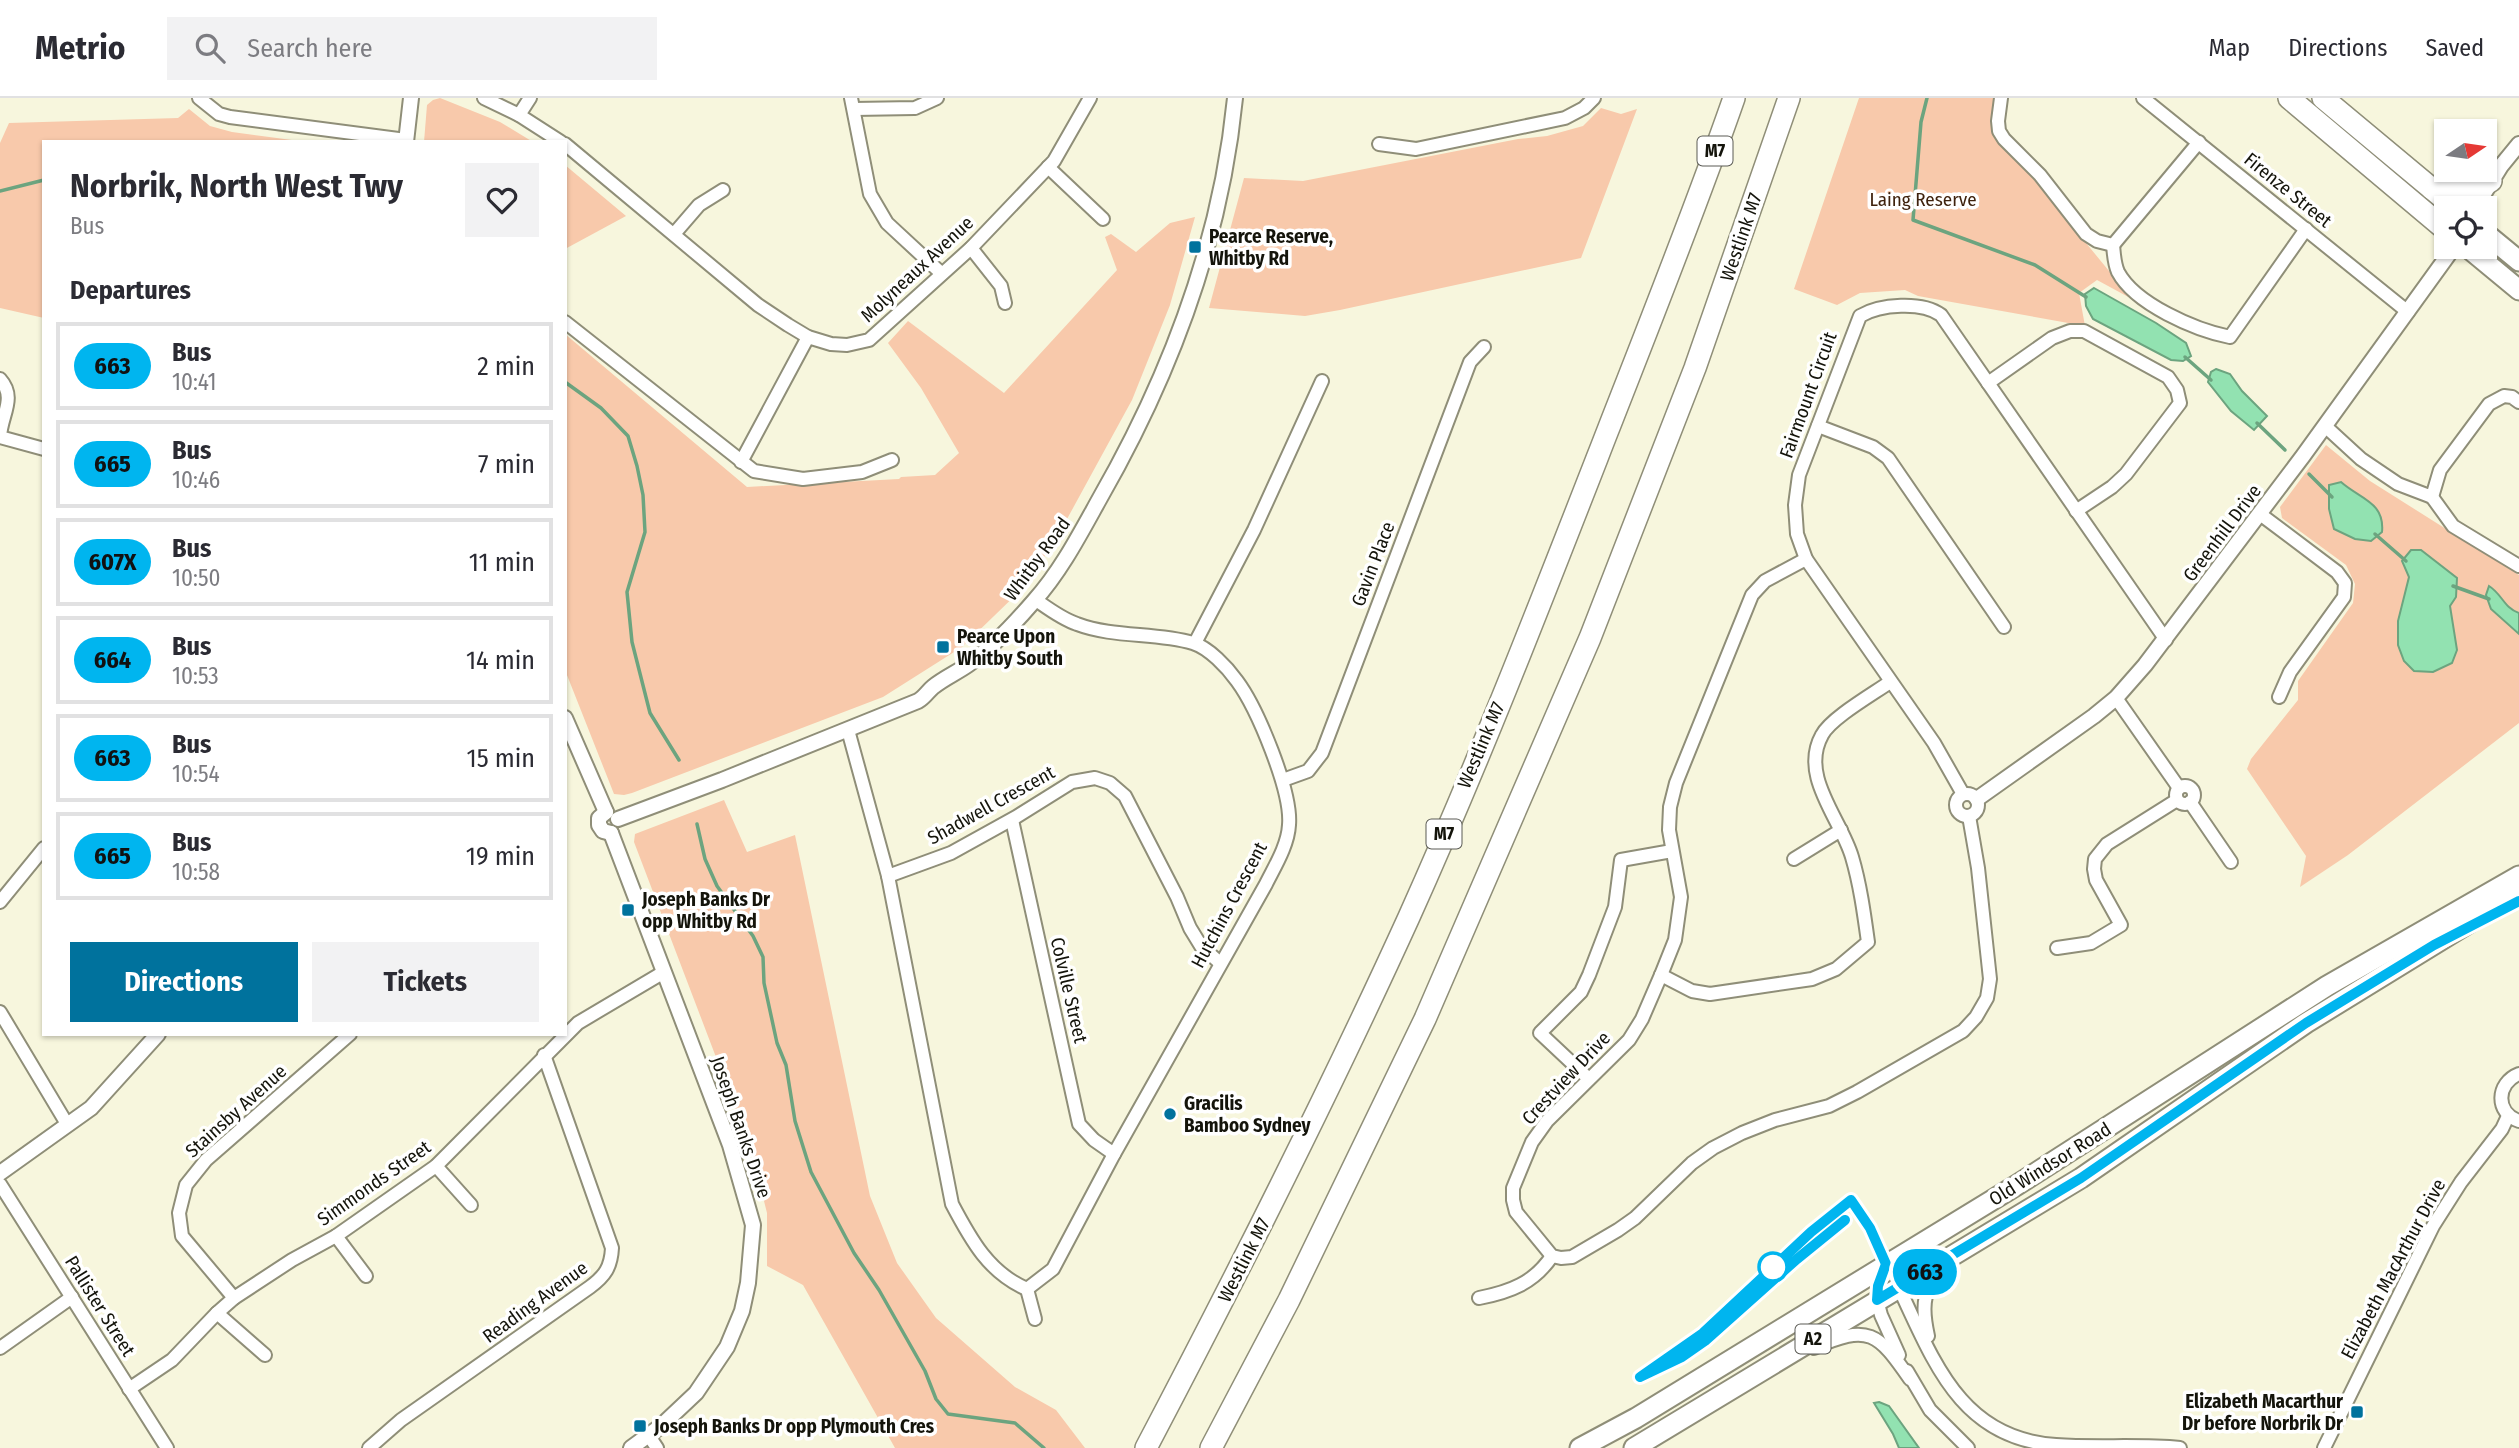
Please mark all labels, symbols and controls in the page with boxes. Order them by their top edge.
search box [167,17,657,80]
text: Metrio [35,28,125,68]
icon: search [191,29,229,67]
text: Search here [247,33,373,64]
text: Map [2209,34,2250,62]
text: Directions [2288,34,2387,62]
text: Saved [2425,34,2484,62]
north arrow [2434,119,2497,182]
map controls [2434,119,2497,259]
road number: M7 [1698,136,1732,166]
street label: Firenze Street [2240,148,2337,233]
button: heart [465,163,539,237]
text: Norbrik, North West Twy [70,166,403,206]
park label: Laing Reserve [1869,188,1977,211]
street label: Westlink M7 [1715,190,1767,284]
button: locate [2434,196,2497,259]
street label: Molyneaux Avenue [856,211,978,327]
text: Bus [70,212,104,240]
place label: Pearce Reserve, Whitby Rd [1209,225,1333,270]
marker: Pearce Reserve, Whitby Rd [1187,239,1203,255]
text: Departures [70,275,191,306]
street label: Fairmount Circuit [1775,328,1842,461]
text: Bus [172,337,211,368]
text: 2 min [477,351,535,382]
text: 663 [94,352,131,380]
text: 10:41 [172,368,217,396]
text: Bus [172,435,211,466]
text: 7 min [478,449,535,480]
text: 665 [94,450,131,478]
text: 10:46 [172,466,220,494]
street label: Greenhill Drive [2178,480,2266,586]
street label: Whitby Road [999,513,1075,605]
street label: Gavin Place [1346,518,1400,610]
text: Bus [172,533,211,564]
text: 11 min [469,547,535,578]
text: 607X [88,548,137,576]
text: 10:50 [172,564,220,592]
place label: Pearce Upon Whitby South [957,625,1063,670]
text: Bus [172,631,211,662]
marker: Pearce Upon Whitby South [935,639,951,655]
text: 14 min [466,645,535,676]
text: 664 [94,646,131,674]
text: 10:53 [172,662,219,690]
street label: Westlink M7 [1452,698,1510,792]
text: Bus [172,729,211,760]
text: 15 min [467,743,535,774]
text: 663 [94,744,131,772]
text: 10:54 [172,760,220,788]
street label: Shadwell Crescent [923,760,1059,849]
road number: M7 [1426,820,1462,848]
text: Bus [172,827,211,858]
street label: Hutchins Crescent [1186,837,1272,972]
text: 19 min [466,841,535,872]
text: 665 [94,842,131,870]
text: 10:58 [172,858,220,886]
place label: Joseph Banks Dr opp Whitby Rd [641,888,771,933]
marker: Joseph Banks Dr opp Whitby Rd [620,902,636,918]
street label: Colville Street [1046,935,1093,1046]
button: Directions [70,942,298,1022]
button: Tickets [312,942,539,1022]
street label: Crestview Drive [1517,1027,1615,1129]
street label: Joseph Banks Drive [706,1053,776,1201]
street label: Stainsby Avenue [181,1060,291,1162]
place label: Gracilis Bamboo Sydney [1184,1092,1311,1137]
marker: Gracilis Bamboo Sydney [1162,1106,1178,1122]
street label: Old Windsor Road [1985,1117,2115,1211]
street label: Simmonds Street [313,1135,436,1231]
street label: Elizabeth MacArthur Drive [2336,1175,2450,1363]
street label: Westlink M7 [1213,1214,1275,1306]
line badge: 663 [1885,1249,1965,1295]
street label: Pallister Street [60,1252,140,1361]
unlabelled marker [1758,1252,1788,1282]
street label: Reading Avenue [478,1256,592,1348]
text: 663 [1907,1258,1943,1286]
road number: A2 [1796,1324,1830,1354]
place label: Elizabeth Macarthur Dr before Norbrik Dr [2182,1390,2344,1435]
marker: Elizabeth Macarthur Dr before Norbrik Dr [2349,1404,2365,1420]
place label: Joseph Banks Dr opp Plymouth Cres [653,1415,935,1438]
marker: Joseph Banks Dr opp Plymouth Cres [632,1418,648,1434]

